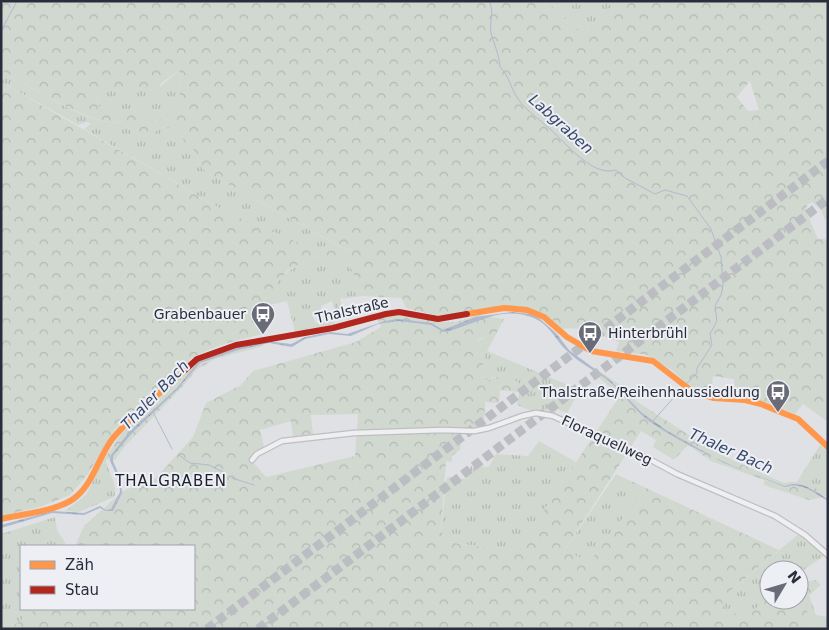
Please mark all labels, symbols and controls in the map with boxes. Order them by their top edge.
water label: Labgraben [525,90,597,158]
street label: Thalstraße [313,294,390,326]
bus stop icon: Grabenbauer [250,301,276,335]
place label: Grabenbauer [154,306,246,322]
bus stop icon: Hinterbrühl [577,320,603,354]
place label: Hinterbrühl [608,325,687,341]
water label: Thaler Bach [117,357,193,433]
bus stop icon: Thalstraße/Reihenhaussiedlung [765,379,791,413]
place label: Thalstraße/Reihenhaussiedlung [539,384,760,400]
street label: Floraquellweg [559,412,655,468]
water label: Thaler Bach [686,425,776,477]
district label: THALGRABEN [114,472,227,490]
legend [20,545,195,610]
text: Zäh [65,556,94,574]
north arrow [759,560,809,610]
text: N [784,567,804,587]
text: Stau [65,581,99,599]

